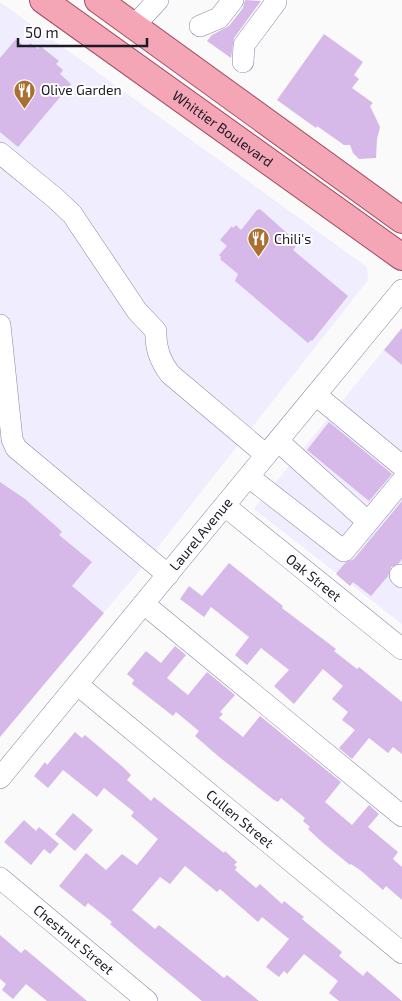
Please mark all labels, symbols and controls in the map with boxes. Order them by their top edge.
scale bar [18,15,146,47]
text: 50 m [25,23,59,41]
restaurant icon: Olive Garden [13,78,37,109]
place label: Olive Garden [41,81,122,98]
street label: Whittier Boulevard [169,86,277,170]
restaurant icon: Chili's [246,227,270,258]
place label: Chili's [274,230,311,247]
street label: Laurel Avenue [166,494,236,574]
street label: Oak Street [283,550,345,605]
street label: Cullen Street [203,786,277,851]
street label: Chestnut Street [30,901,118,978]

